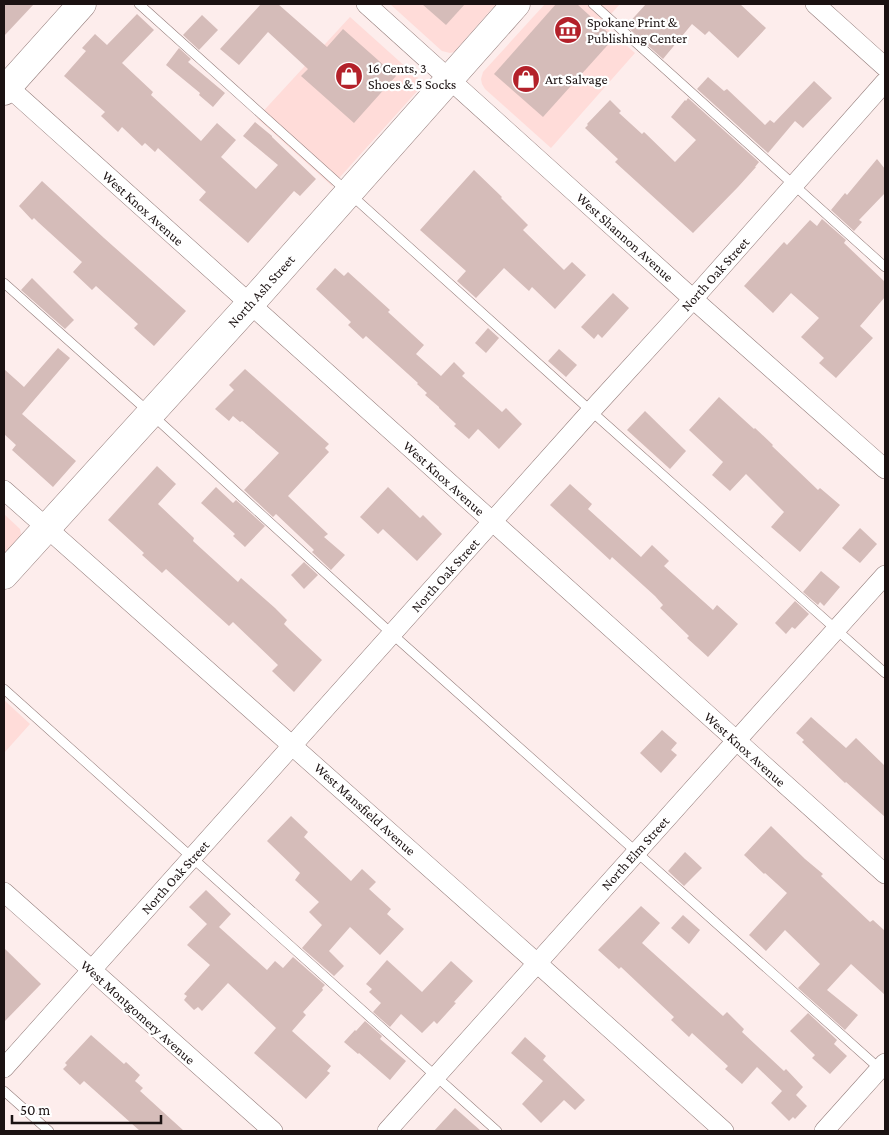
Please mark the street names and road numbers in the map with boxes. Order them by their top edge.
street label: West Knox Avenue [99,167,187,249]
street label: West Shannon Avenue [573,189,677,285]
street label: North Oak Street [678,234,753,314]
street label: North Ash Street [224,251,298,331]
street label: West Knox Avenue [400,437,488,519]
street label: North Oak Street [408,535,483,615]
street label: West Knox Avenue [701,708,789,790]
street label: West Mansfield Avenue [311,759,419,859]
street label: North Elm Street [598,813,673,893]
street label: North Oak Street [138,837,213,917]
street label: West Montgomery Avenue [78,956,198,1068]

